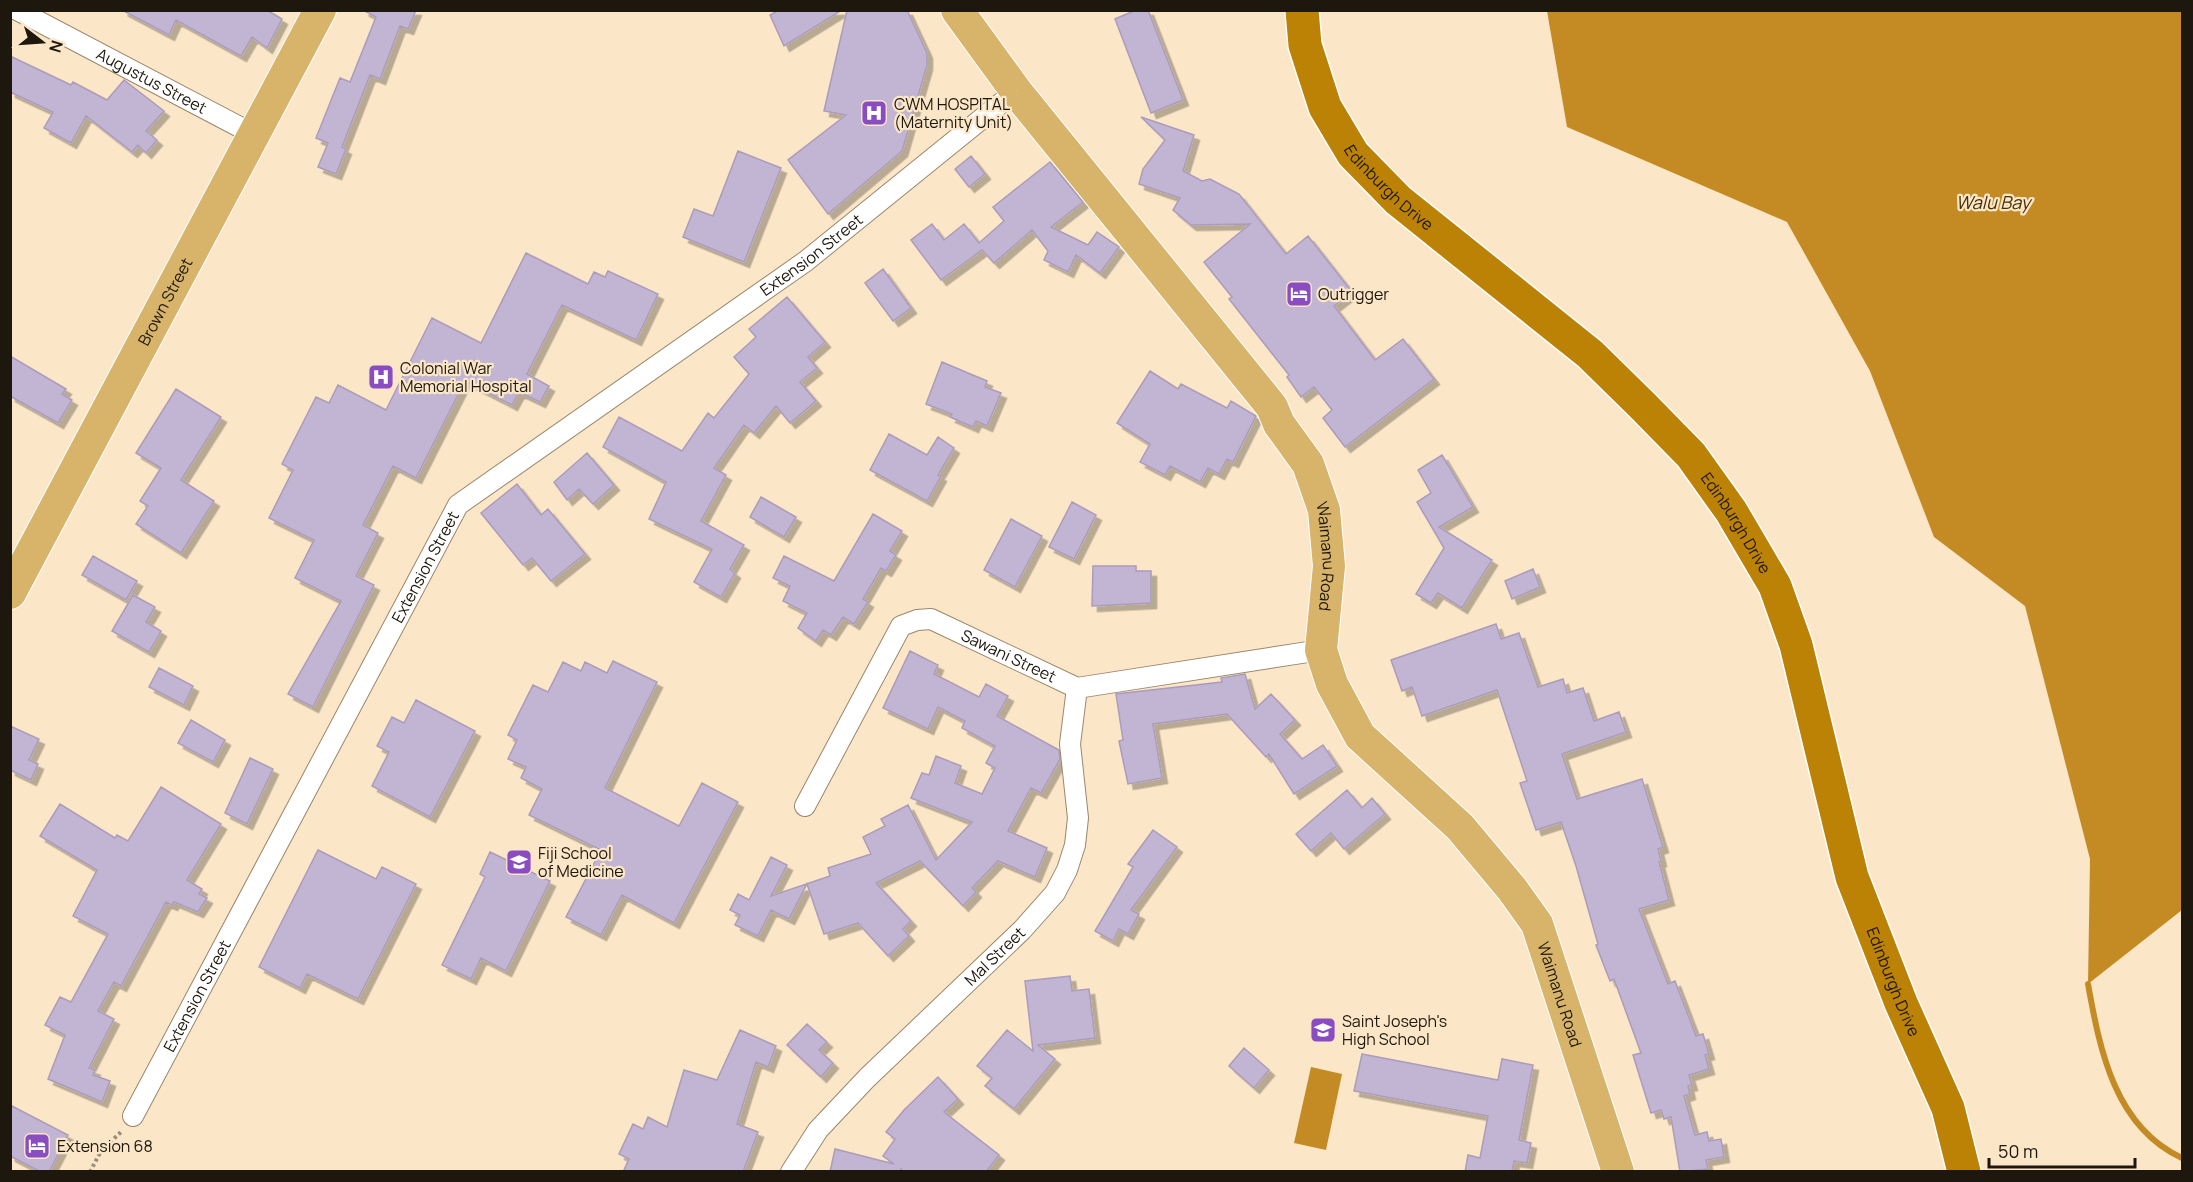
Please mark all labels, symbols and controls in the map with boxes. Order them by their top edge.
north arrow [12,12,72,72]
text: N [44,38,69,55]
street label: Augustus Street [93,43,211,119]
place label: CWM HOSPITAL (Maternity Unit) [894,93,1013,133]
hospital icon: CWM HOSPITAL (Maternity Unit) [859,98,889,128]
street label: Edinburgh Drive [1339,141,1438,235]
water label: Walu Bay [1956,190,2033,214]
street label: Extension Street [756,209,867,301]
street label: Brown Street [133,254,197,349]
hotel icon: Outrigger [1284,279,1314,309]
place label: Outrigger [1318,283,1389,305]
place label: Colonial War Memorial Hospital [400,357,532,397]
hospital icon: Colonial War Memorial Hospital [366,362,396,392]
street label: Edinburgh Drive [1696,468,1776,578]
street label: Waimanu Road [1311,499,1340,612]
street label: Extension Street [386,507,464,627]
street label: Sawani Street [958,624,1060,688]
place label: Fiji School of Medicine [538,842,624,882]
school or university icon: Fiji School of Medicine [504,847,534,877]
street label: Mal Street [960,922,1030,990]
street label: Edinburgh Drive [1862,924,1926,1040]
street label: Extension Street [158,936,236,1056]
street label: Waimanu Road [1533,939,1587,1050]
place label: Saint Joseph's High School [1342,1010,1447,1050]
school or university icon: Saint Joseph's High School [1308,1015,1338,1045]
hotel icon: Extension 68 [22,1131,52,1161]
scale bar [1989,1131,2134,1169]
place label: Extension 68 [57,1135,153,1157]
text: 50 m [1998,1139,2038,1163]

